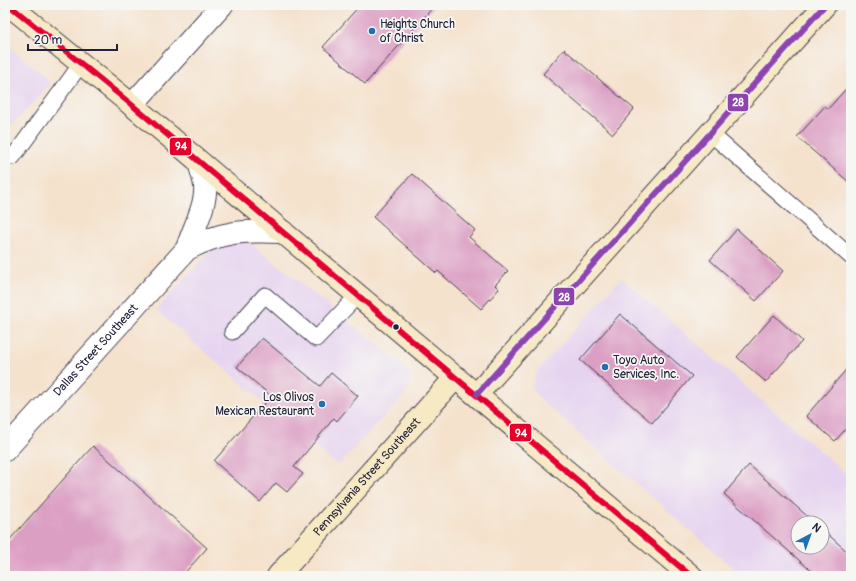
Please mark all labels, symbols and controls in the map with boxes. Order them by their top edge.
place label: Heights Church of Christ [380,17,455,46]
scale bar [28,26,117,52]
marker: Heights Church of Christ [367,26,377,36]
text: 20 m [34,33,63,48]
line badge: 28 [727,93,749,112]
text: 28 [732,96,744,109]
line badge: 94 [169,137,192,156]
text: 94 [175,140,188,153]
line badge: 28 [553,287,575,306]
text: 28 [558,291,570,304]
street label: Dallas Street Southeast [50,301,141,399]
unlabelled marker [391,322,401,332]
place label: Toyo Auto Services, Inc. [613,353,679,382]
marker: Toyo Auto Services, Inc. [600,362,610,372]
place label: Los Olivos Mexican Restaurant [215,390,315,419]
marker: Los Olivos Mexican Restaurant [317,399,327,409]
street label: Pennsylvania Street Southeast [310,414,424,539]
line badge: 94 [509,423,532,442]
text: 94 [515,427,528,440]
north arrow [790,515,830,555]
text: N [809,520,824,536]

